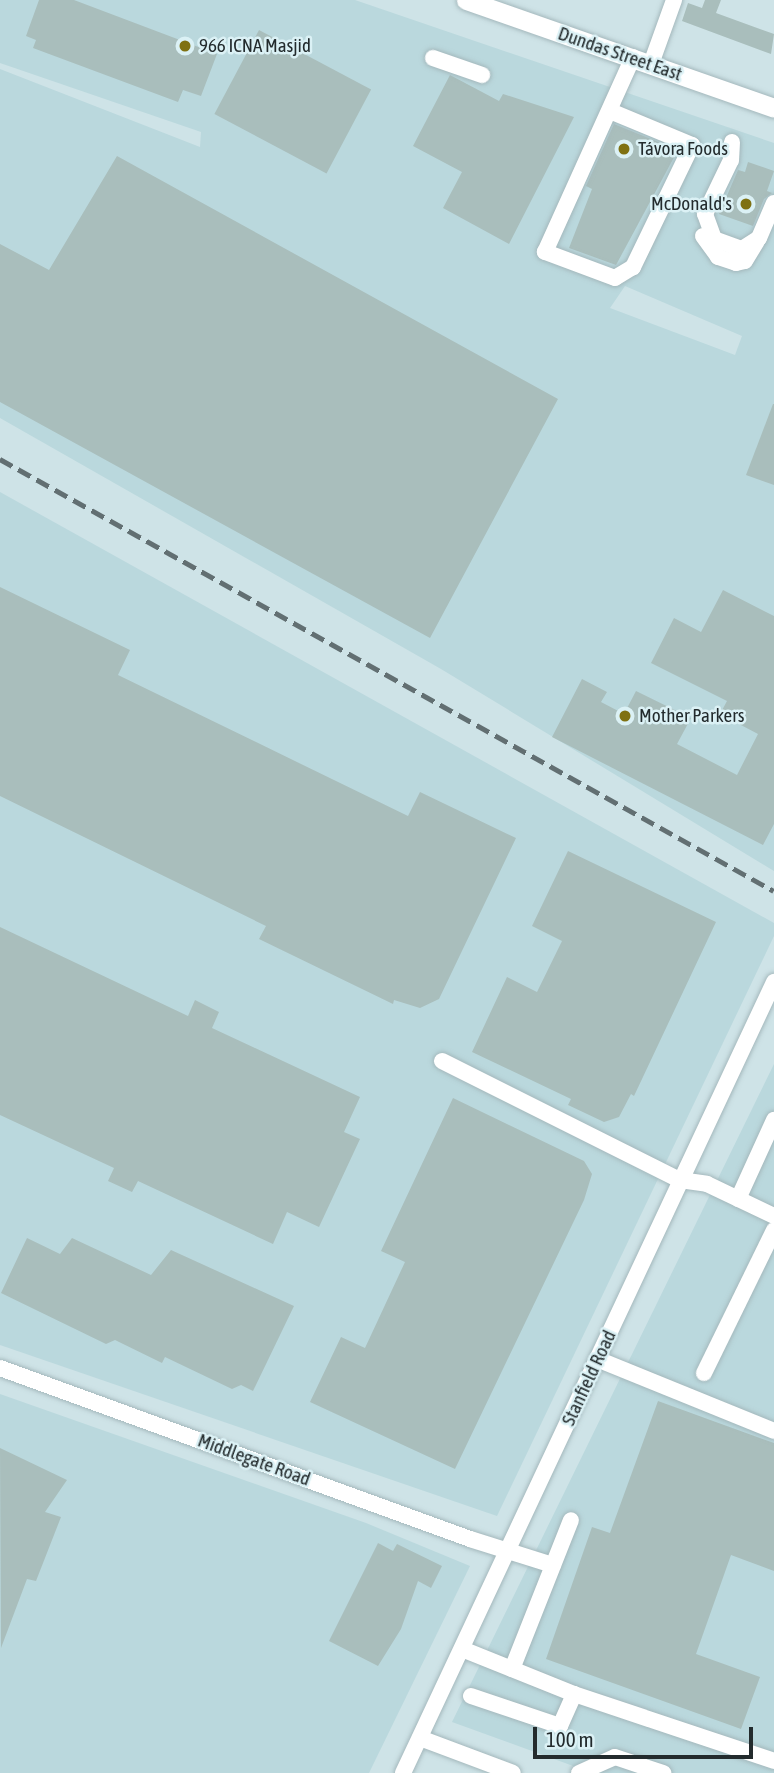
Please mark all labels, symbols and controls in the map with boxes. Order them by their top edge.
street label: Dundas Street East [555,22,685,86]
place label: 966 ICNA Masjid [199,35,311,57]
marker: 966 ICNA Masjid [177,38,193,54]
place label: Távora Foods [638,138,728,160]
marker: Távora Foods [616,141,632,157]
place label: McDonald's [651,193,732,215]
marker: McDonald's [738,196,754,212]
place label: Mother Parkers [639,705,744,727]
marker: Mother Parkers [617,708,633,724]
street label: Stanfield Road [557,1327,621,1429]
street label: Middlegate Road [195,1429,313,1491]
scale bar [536,1714,756,1758]
text: 100 m [546,1727,594,1751]

